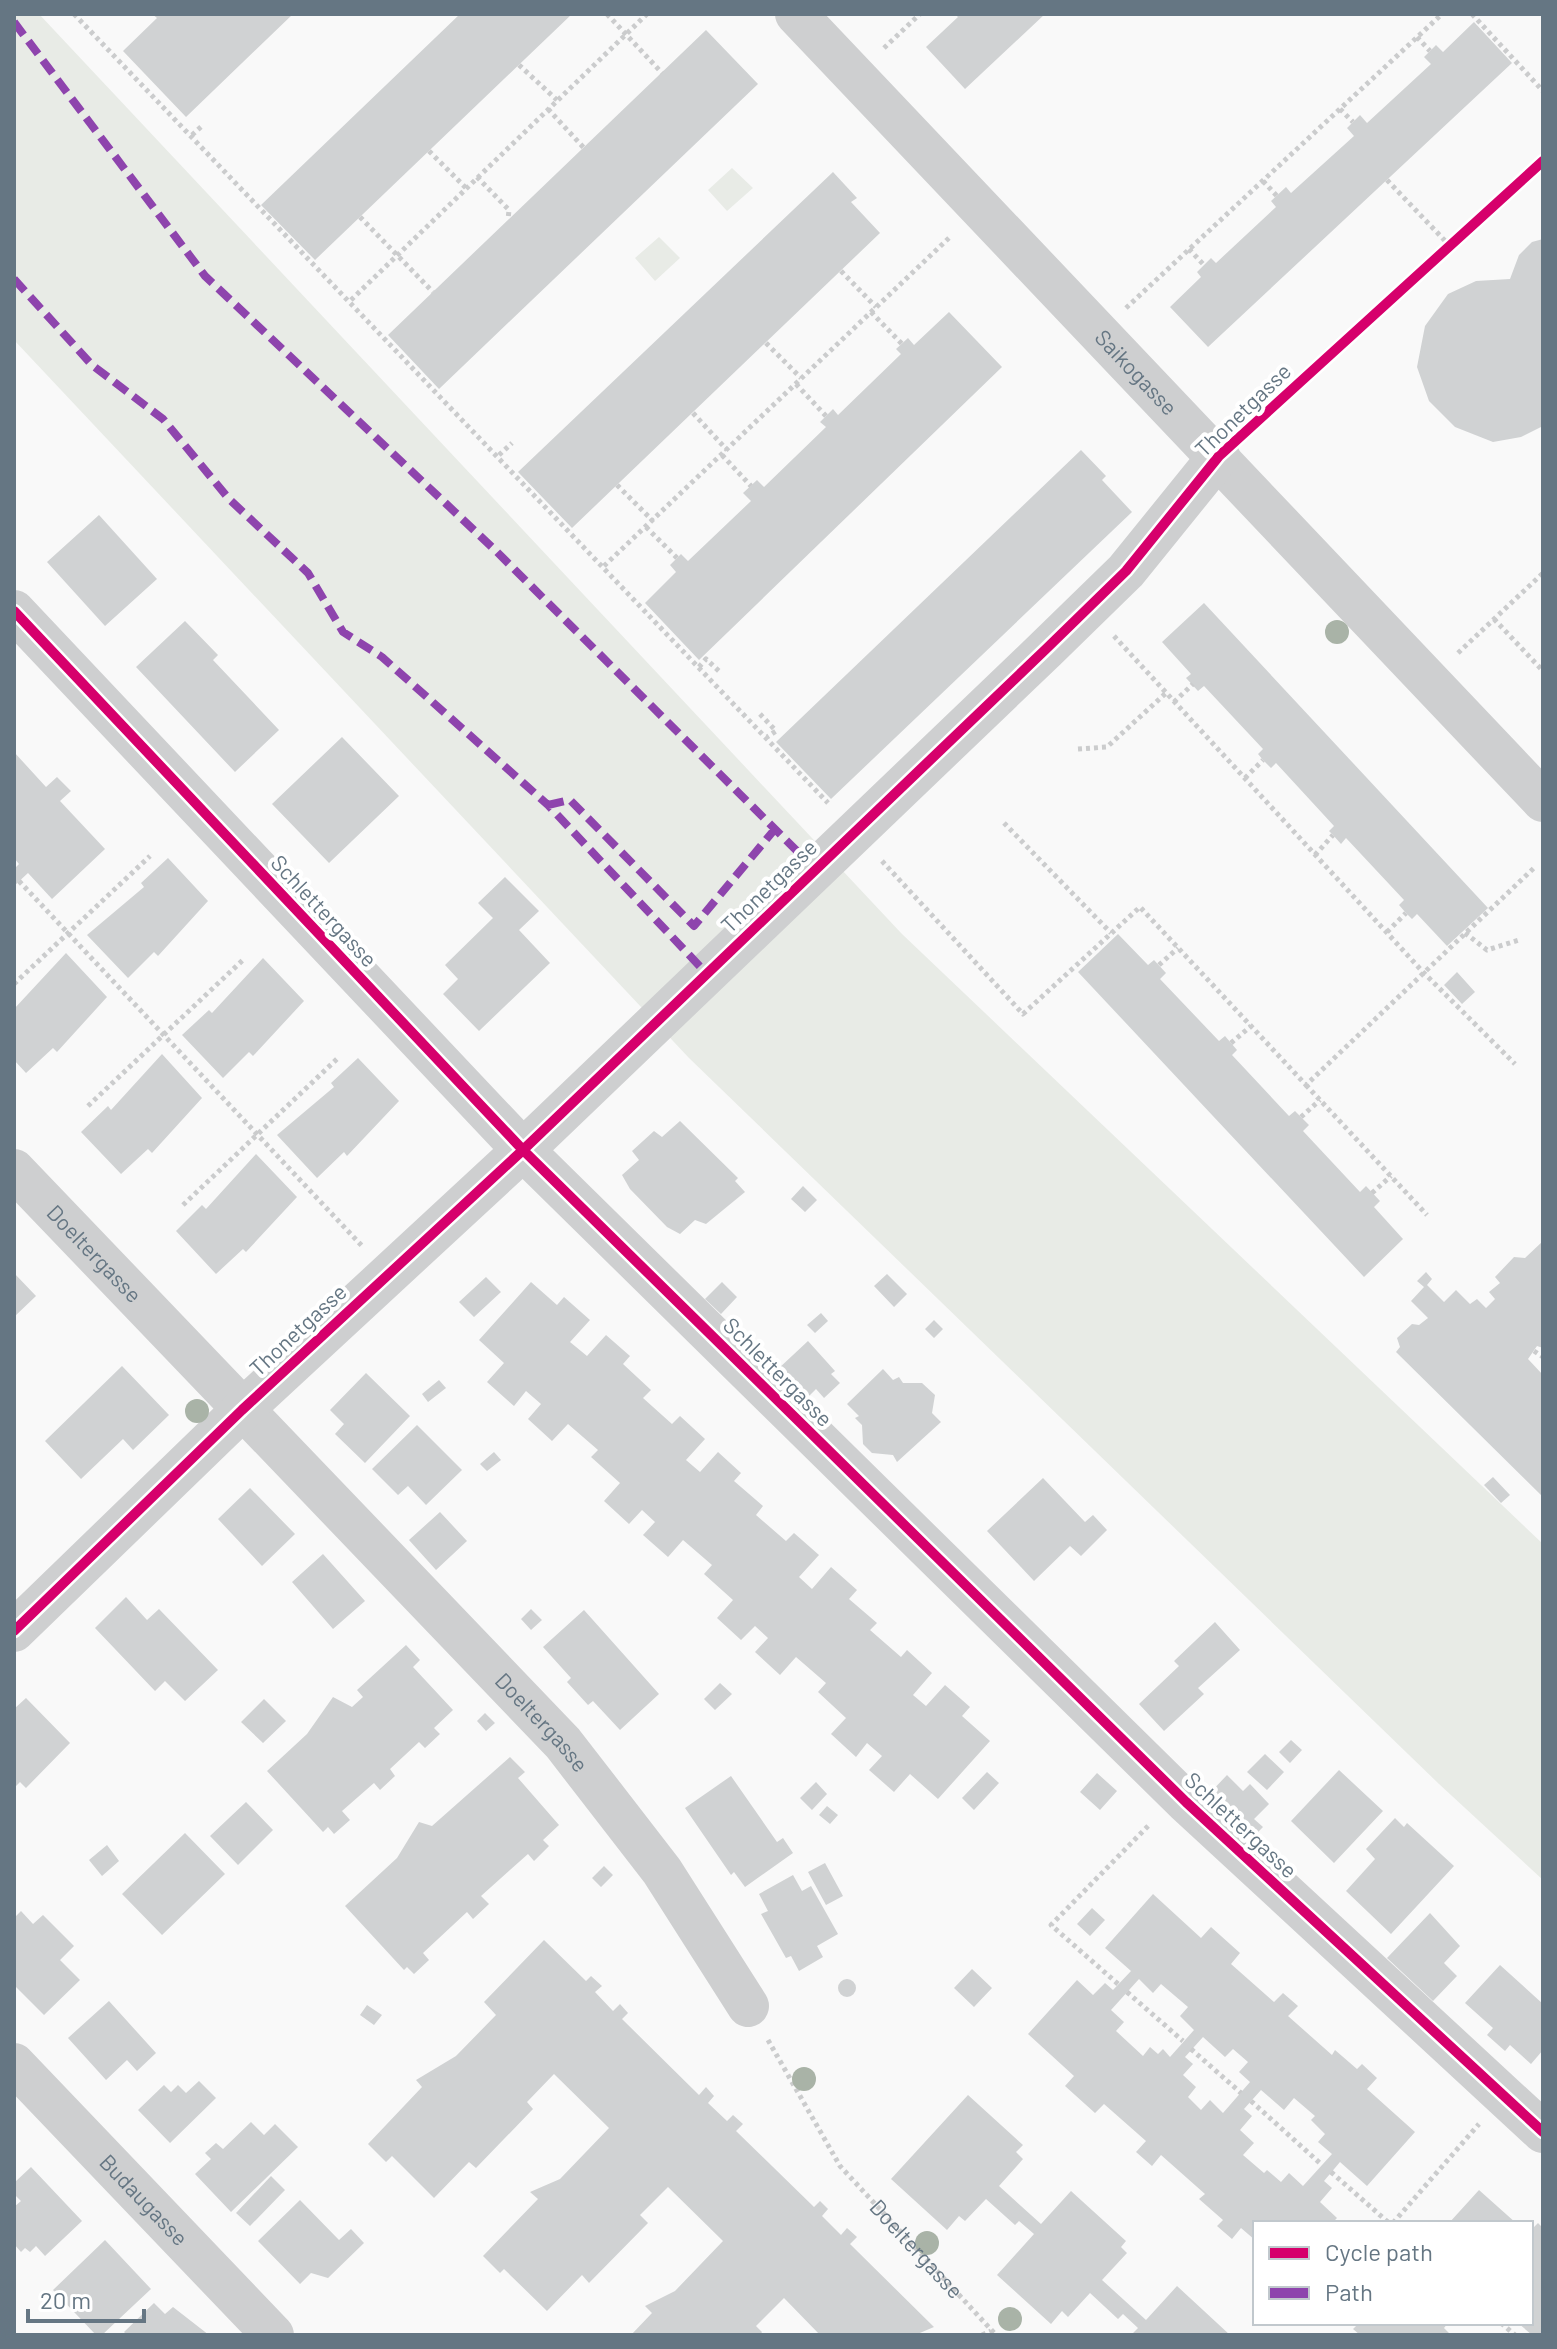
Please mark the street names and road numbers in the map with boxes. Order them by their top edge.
street label: Saikogasse [1090,324,1183,420]
street label: Thonetgasse [1189,357,1296,461]
street label: Thonetgasse [715,833,822,937]
street label: Schlettergasse [266,849,383,972]
street label: Doeltergasse [42,1199,148,1307]
street label: Thonetgasse [243,1278,351,1381]
street label: Schlettergasse [719,1311,839,1431]
street label: Doeltergasse [491,1667,594,1776]
street label: Schlettergasse [1180,1766,1303,1883]
street label: Budaugasse [95,2148,194,2250]
street label: Doeltergasse [865,2193,969,2303]

